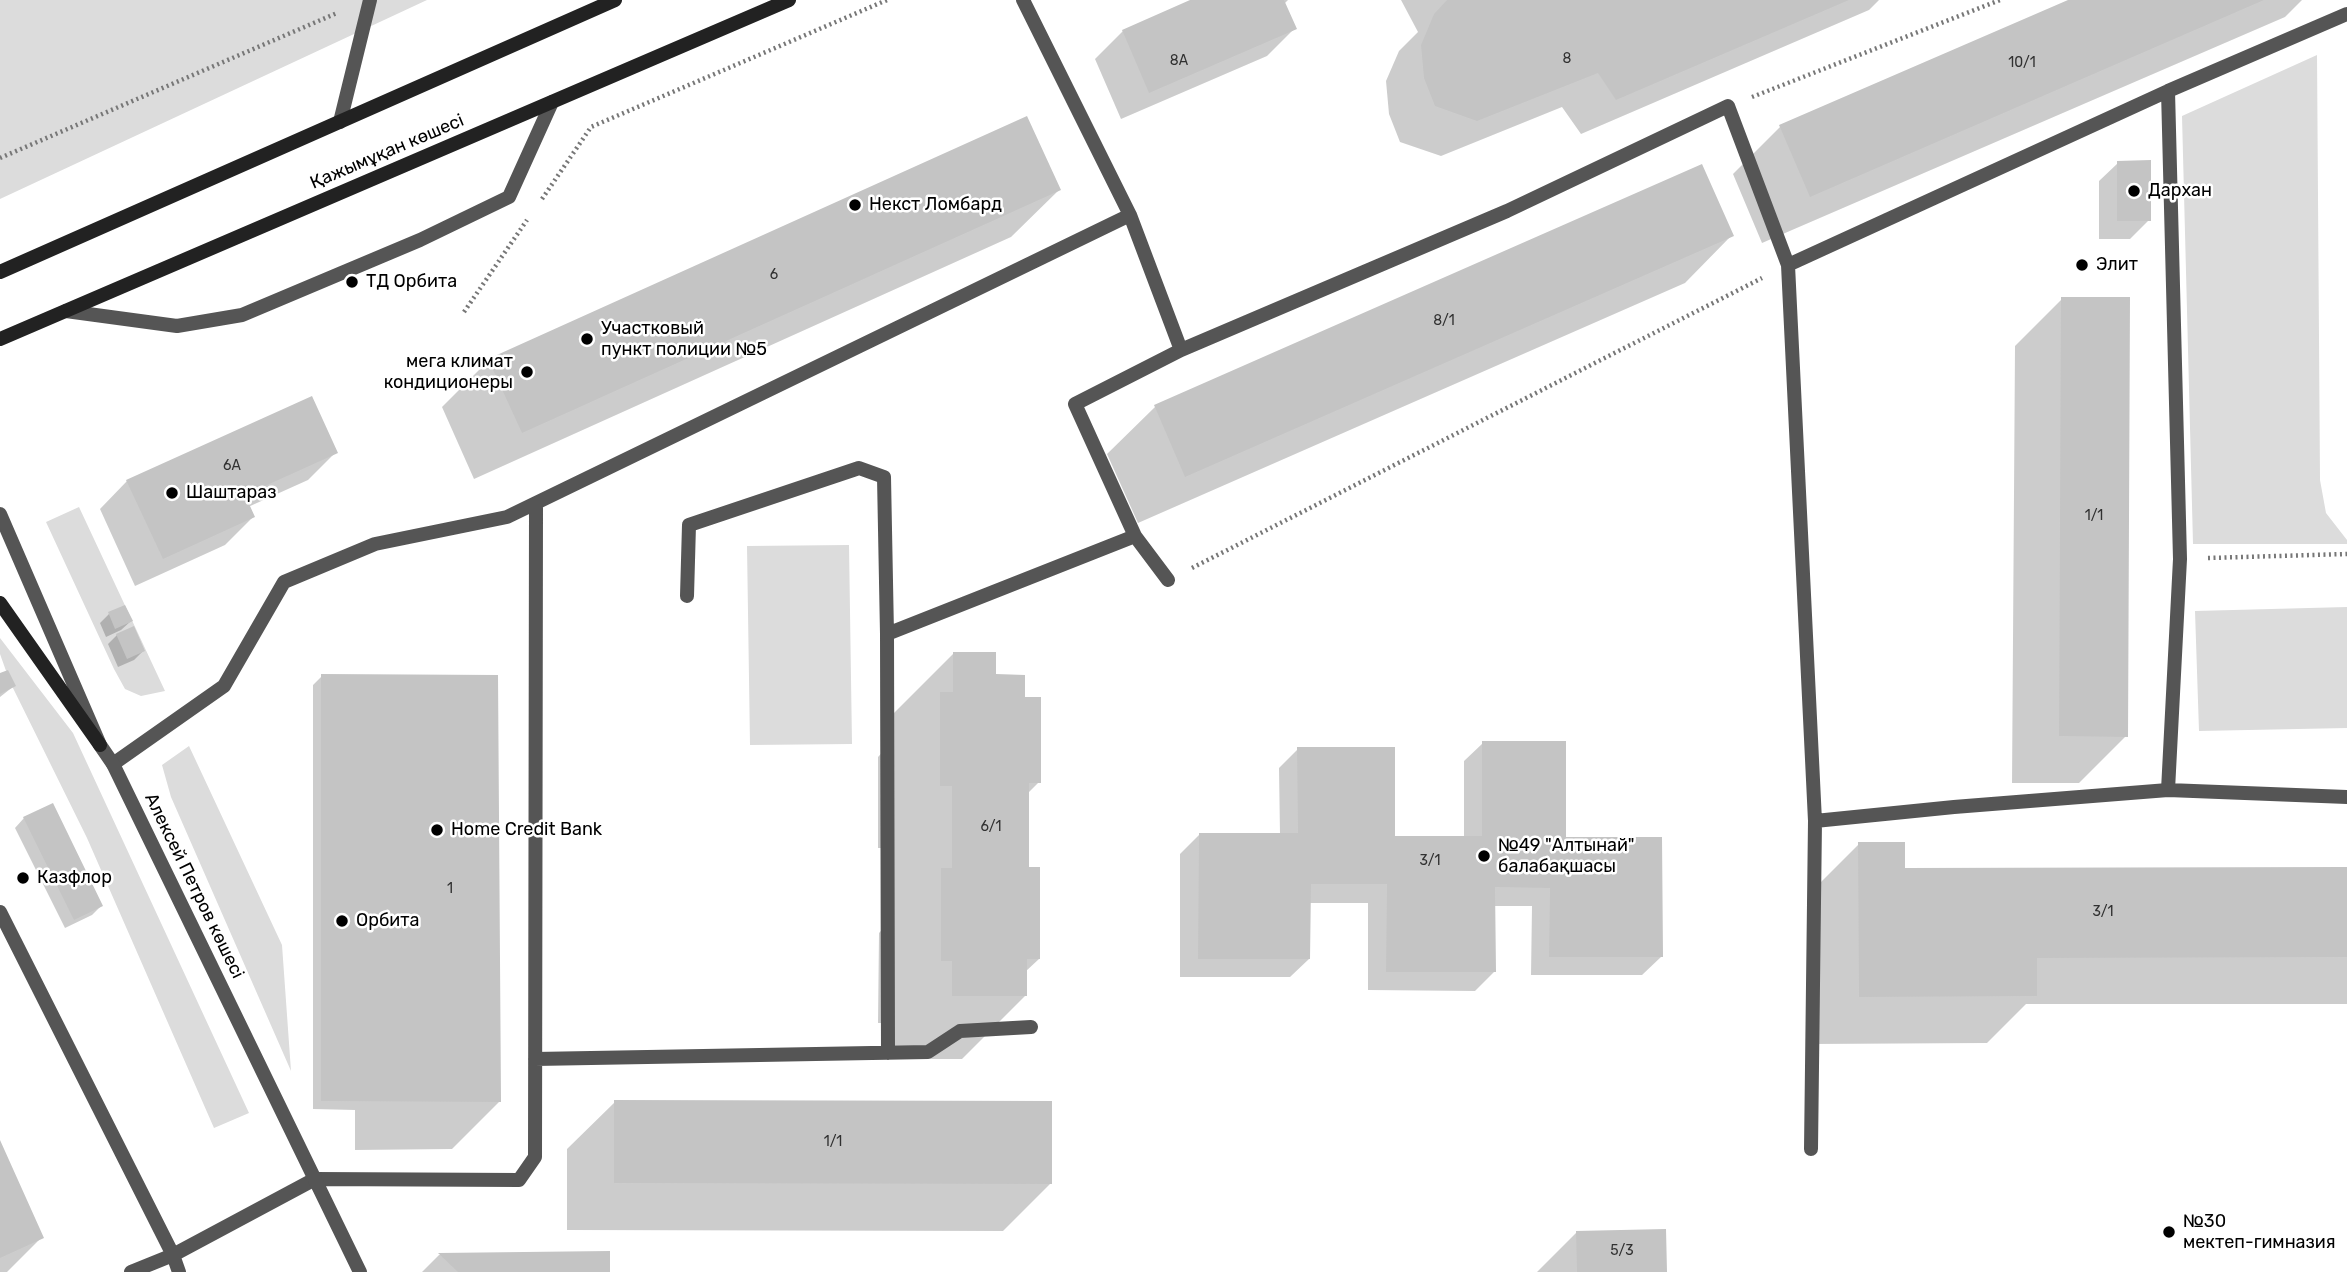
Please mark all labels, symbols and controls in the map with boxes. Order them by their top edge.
house number: 8 [1563,51,1571,67]
house number: 8А [1170,53,1188,69]
house number: 10/1 [2008,55,2036,71]
street label: Қажымұқан көшесі [307,110,467,194]
place label: Дархан [2148,180,2212,202]
marker: Дархан [2126,183,2142,199]
place label: Некст Ломбард [869,194,1002,216]
marker: Некст Ломбард [847,197,863,213]
place label: Элит [2096,254,2138,276]
marker: Элит [2074,257,2090,273]
house number: 6 [770,267,778,283]
place label: ТД Орбита [366,271,457,293]
marker: ТД Орбита [344,274,360,290]
house number: 8/1 [1433,313,1455,329]
place label: Участковый пункт полиции №5 [601,318,767,360]
marker: Участковый пункт полиции №5 [579,331,595,347]
place label: мега климат кондиционеры [384,351,513,394]
marker: мега климат кондиционеры [519,364,535,380]
house number: 6А [223,458,241,474]
place label: Шаштараз [186,482,276,504]
marker: Шаштараз [164,485,180,501]
house number: 1/1 [2085,508,2103,524]
street label: Алексей Петров көшесі [140,790,248,982]
place label: Home Credit Bank [451,819,602,841]
house number: 6/1 [980,819,1002,835]
marker: Home Credit Bank [429,822,445,838]
place label: №49 "Алтынай" балабақшасы [1498,835,1635,878]
marker: №49 "Алтынай" балабақшасы [1476,848,1492,864]
house number: 3/1 [1419,853,1441,869]
place label: Казфлор [37,867,112,889]
marker: Казфлор [15,870,31,886]
house number: 1 [447,881,453,897]
house number: 3/1 [2092,904,2114,920]
place label: Орбита [356,910,419,932]
marker: Орбита [334,913,350,929]
house number: 1/1 [824,1134,842,1150]
place label: №30 мектеп-гимназия [2183,1211,2336,1254]
marker: №30 мектеп-гимназия [2161,1224,2177,1240]
house number: 5/3 [1610,1243,1634,1259]

